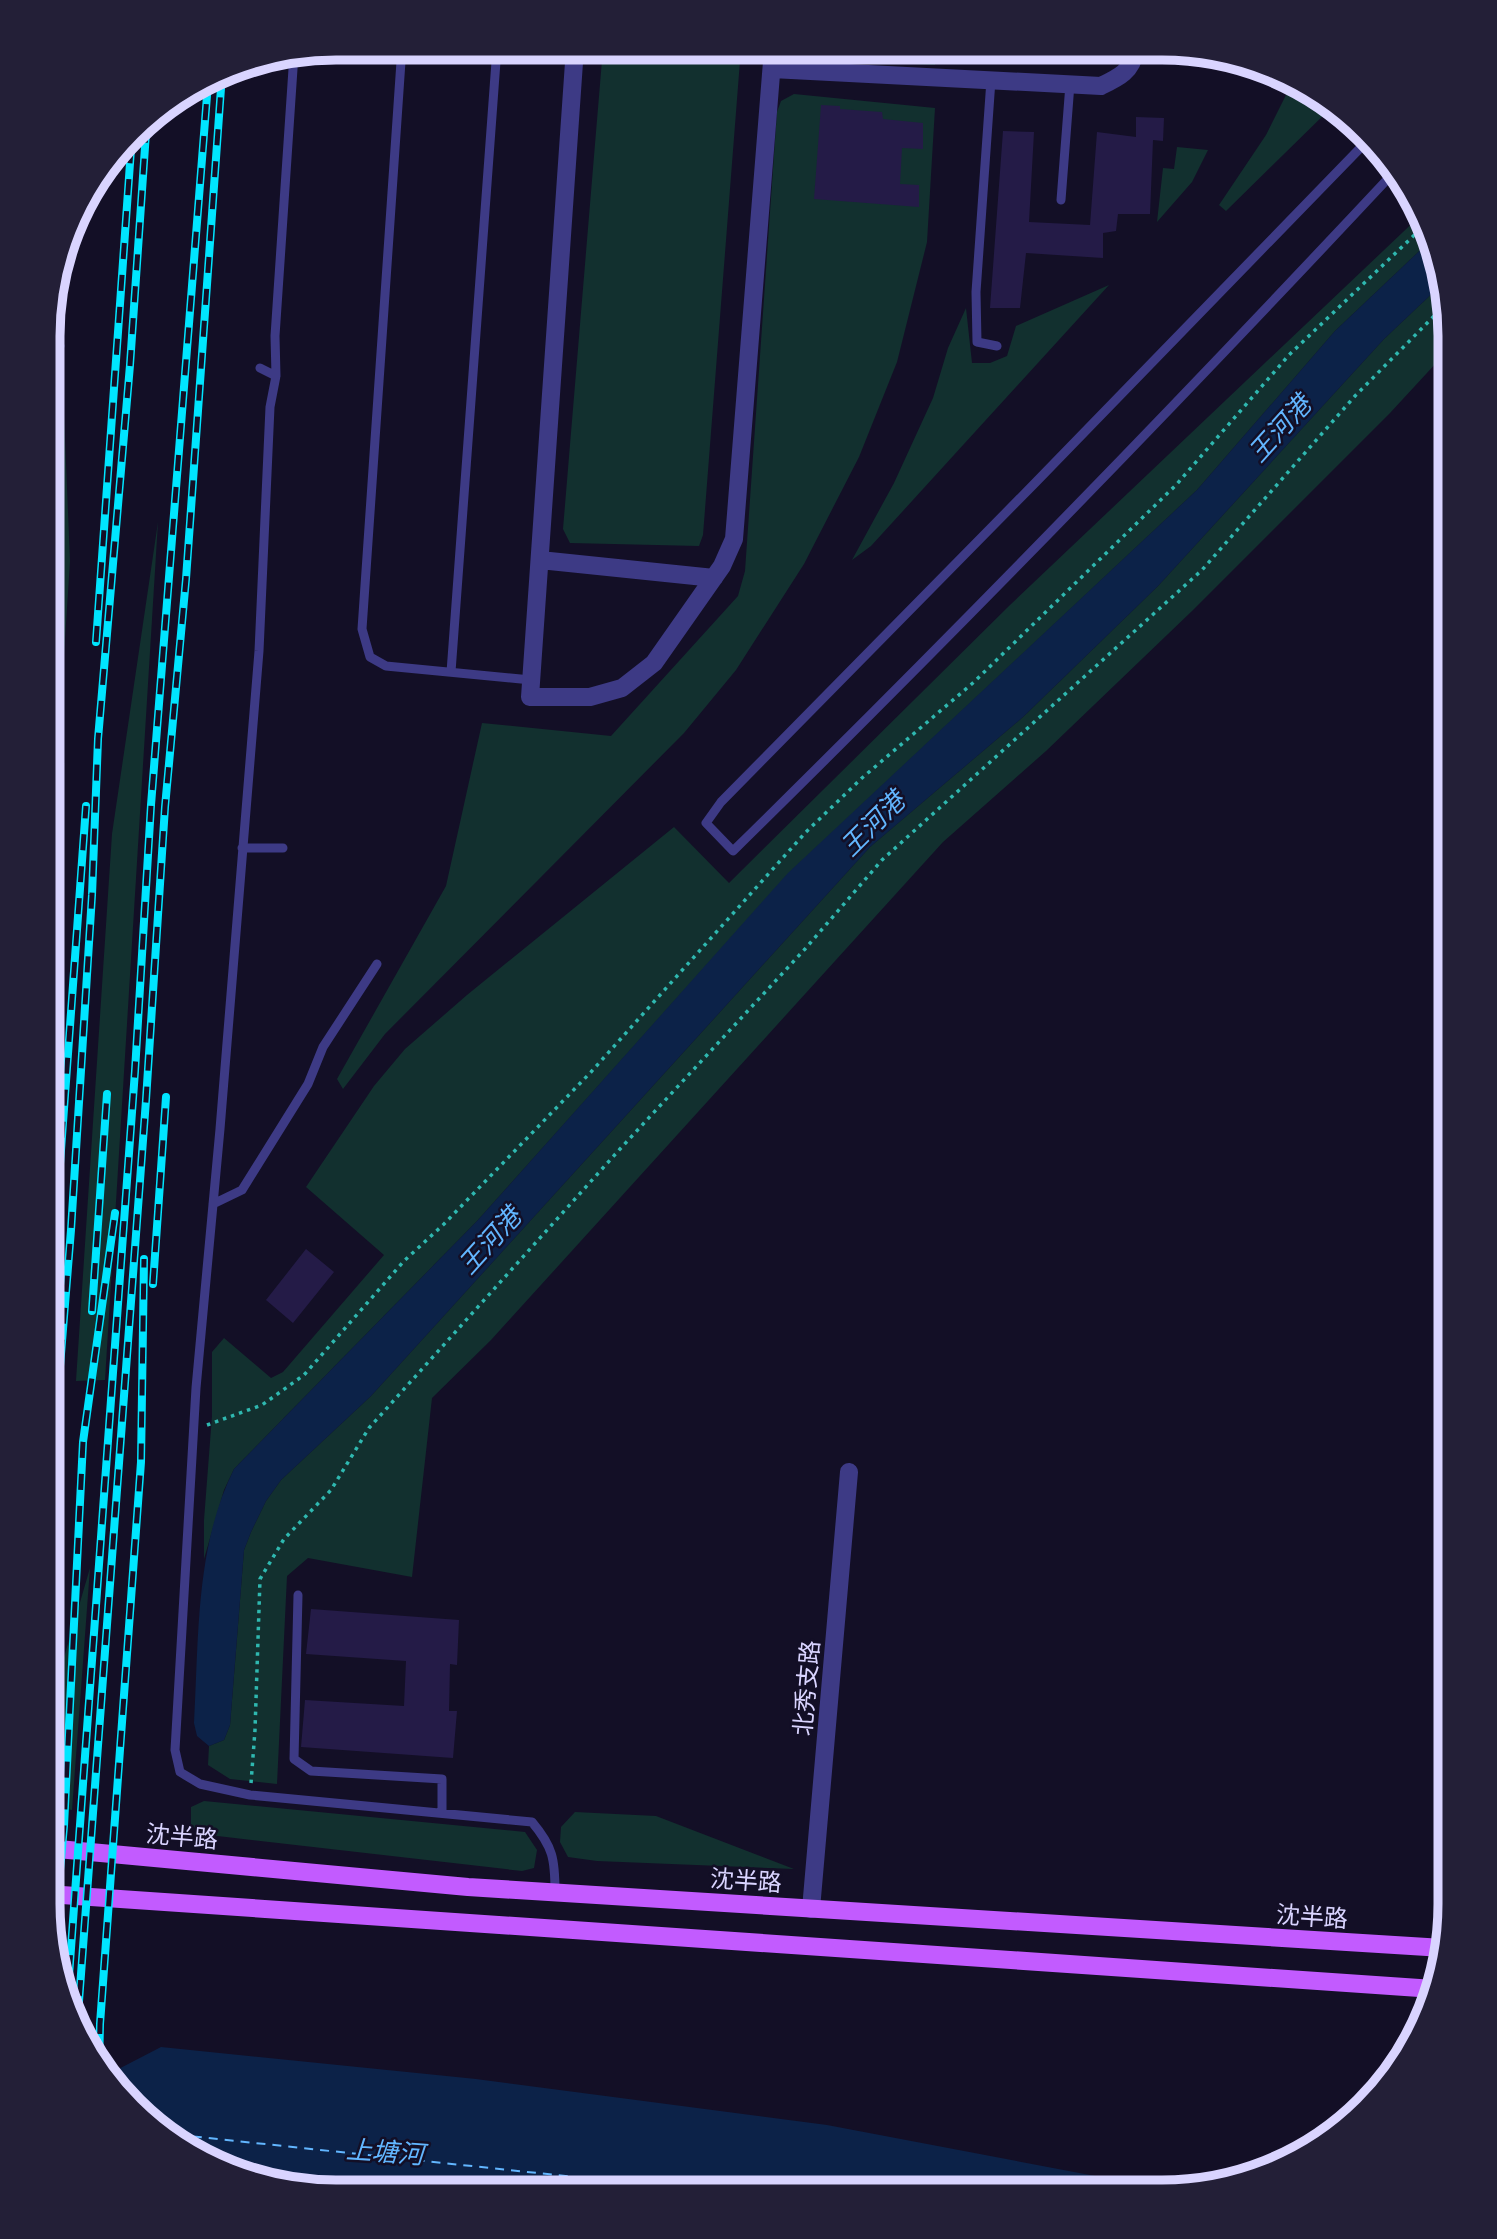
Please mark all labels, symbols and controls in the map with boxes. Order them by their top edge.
water label: 王河港 [1240,385,1320,468]
water label: 王河港 [832,781,914,863]
water label: 王河港 [450,1197,530,1280]
street label: 北秀支路 [786,1639,826,1737]
street label: 沈半路 [145,1817,219,1855]
street label: 沈半路 [709,1862,783,1898]
street label: 沈半路 [1275,1898,1349,1934]
water label: 上塘河 [345,2131,430,2171]

